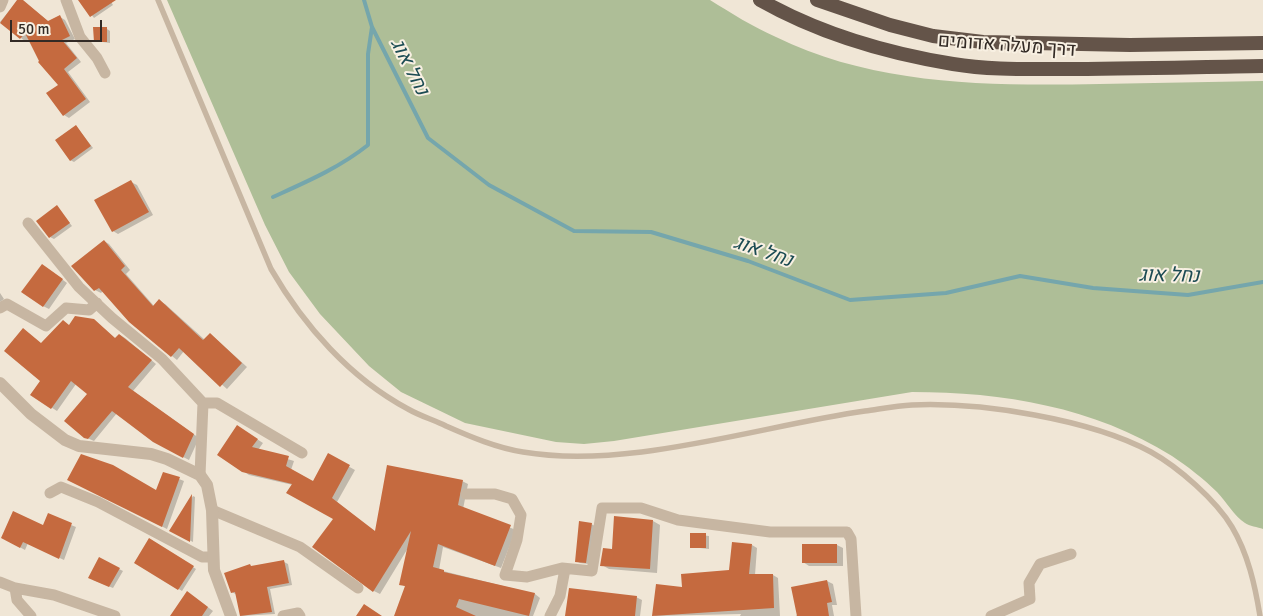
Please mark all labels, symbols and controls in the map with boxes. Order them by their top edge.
scale bar [12,10,105,42]
text: 50 m [18,20,49,38]
street label: דרך מעלה אדומים [937,30,1077,62]
water label: נחל אוג [385,35,433,99]
water label: נחל אוג [730,231,796,273]
water label: נחל אוג [1139,263,1199,289]

